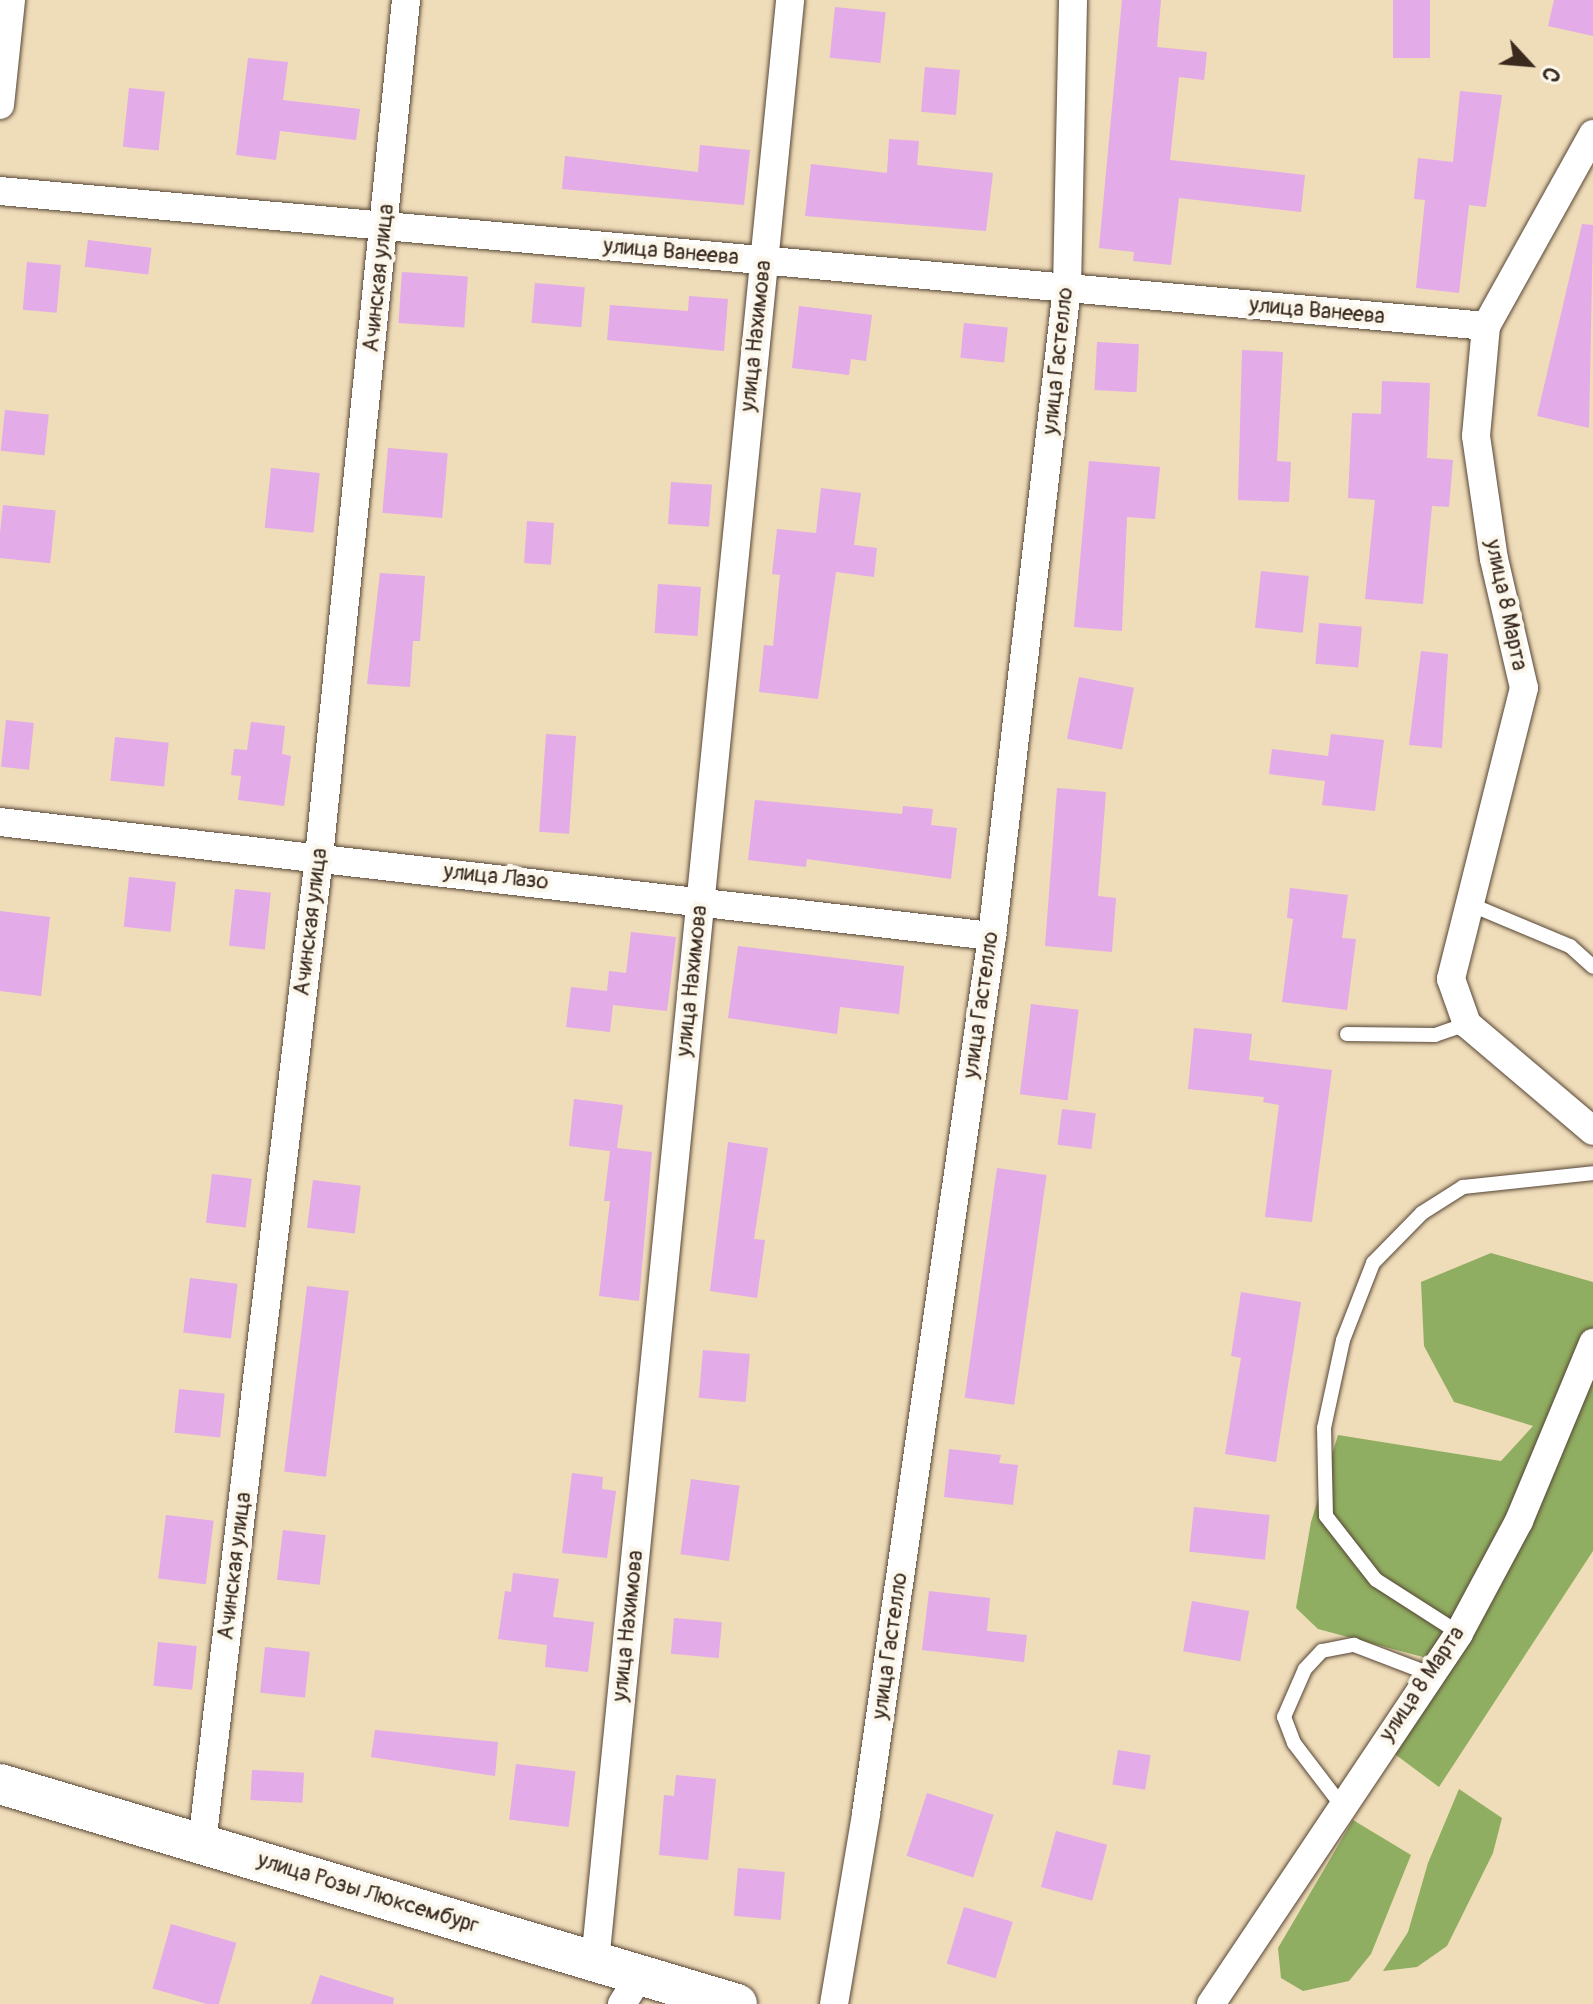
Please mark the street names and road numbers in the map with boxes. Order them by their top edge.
street label: Ачинская улица [358,203,400,353]
street label: улица Ванеева [602,233,740,271]
street label: улица Нахимова [735,259,777,413]
street label: улица Гастелло [1037,286,1079,436]
street label: улица Ванеева [1248,292,1386,330]
street label: улица 8 Марта [1479,537,1533,673]
street label: Ачинская улица [289,847,333,997]
street label: улица Лазо [442,858,550,896]
street label: улица Нахимова [671,904,713,1058]
street label: улица Гастелло [958,930,1004,1080]
street label: Ачинская улица [213,1491,257,1641]
street label: улица Нахимова [607,1549,649,1703]
street label: улица Гастелло [867,1571,913,1721]
street label: улица 8 Марта [1374,1621,1470,1747]
street label: улица Розы Люксембург [254,1847,482,1939]

